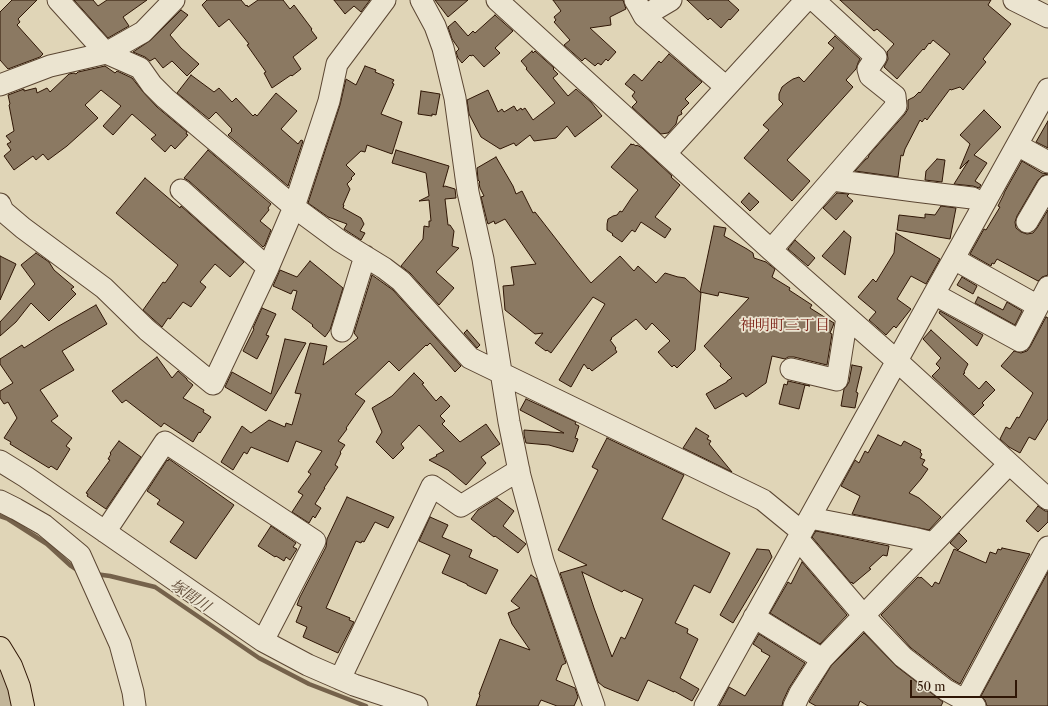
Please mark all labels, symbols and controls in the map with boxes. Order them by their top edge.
district label: 神明町三丁目 [740,317,830,335]
water label: 塚間川 [166,576,214,616]
scale bar [912,672,1019,698]
text: 50 m [917,679,946,694]

